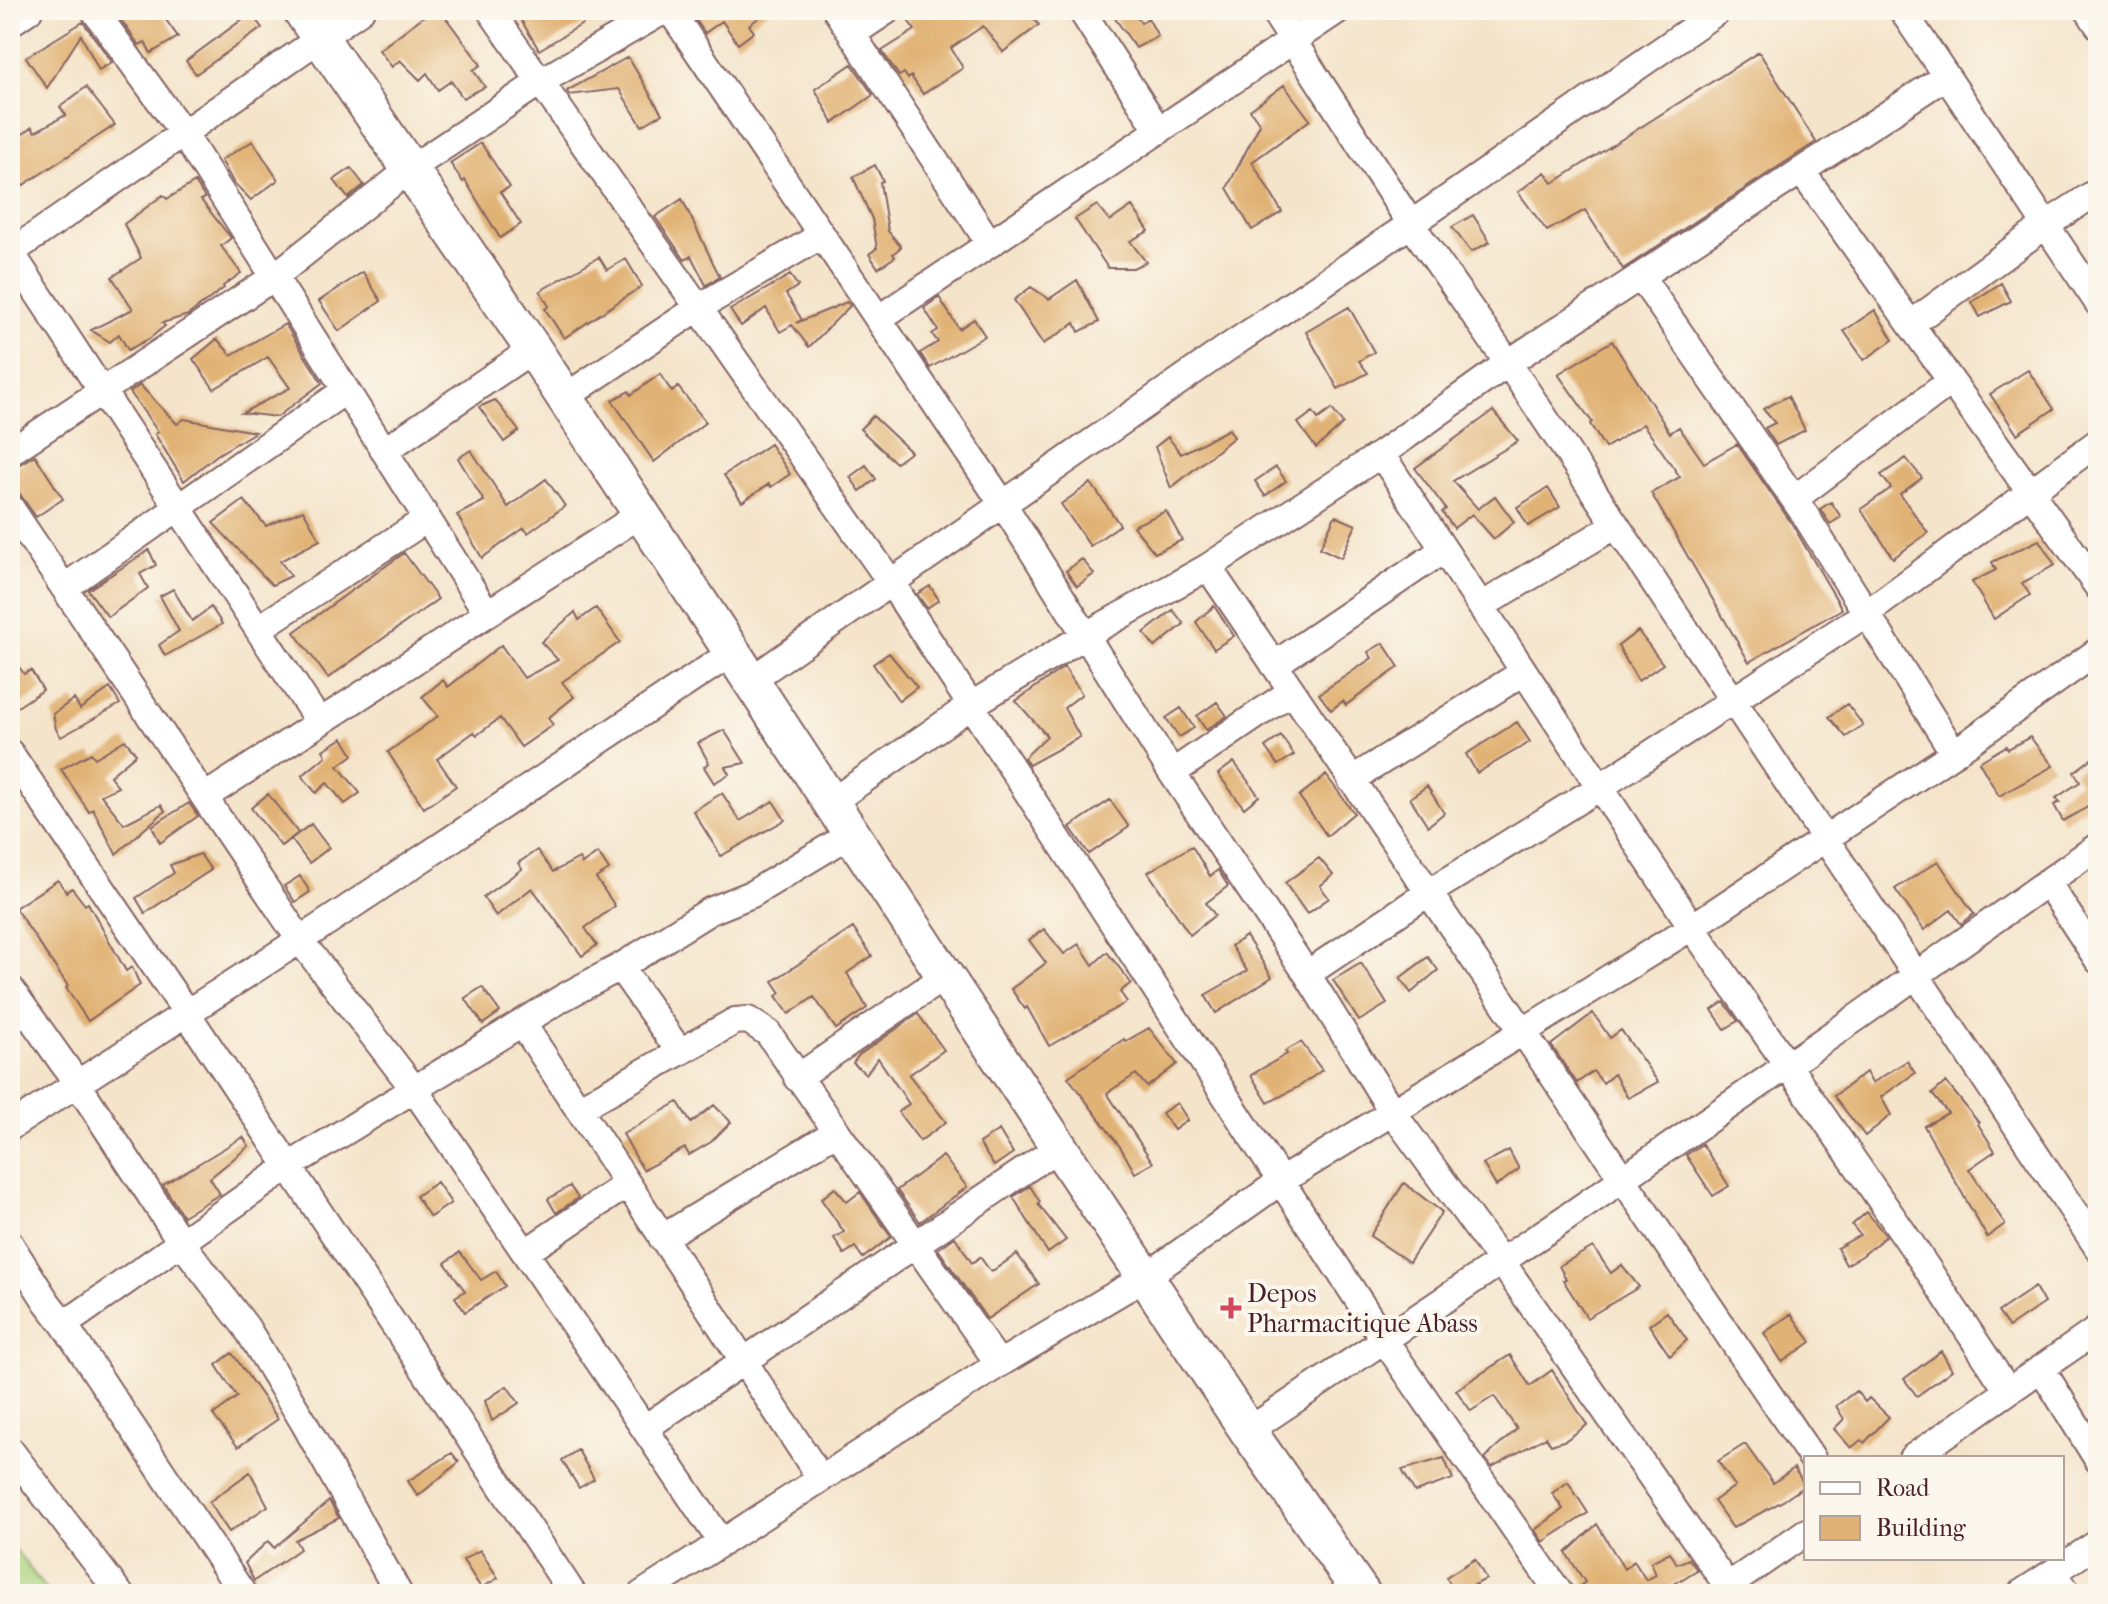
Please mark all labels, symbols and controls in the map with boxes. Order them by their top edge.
place label: Depos Pharmacitique Abass [1247,1278,1478,1339]
marker: Depos Pharmacitique Abass [1222,1299,1240,1317]
legend [1804,1456,2064,1560]
text: Road [1876,1474,1930,1502]
text: Building [1876,1514,1967,1542]

